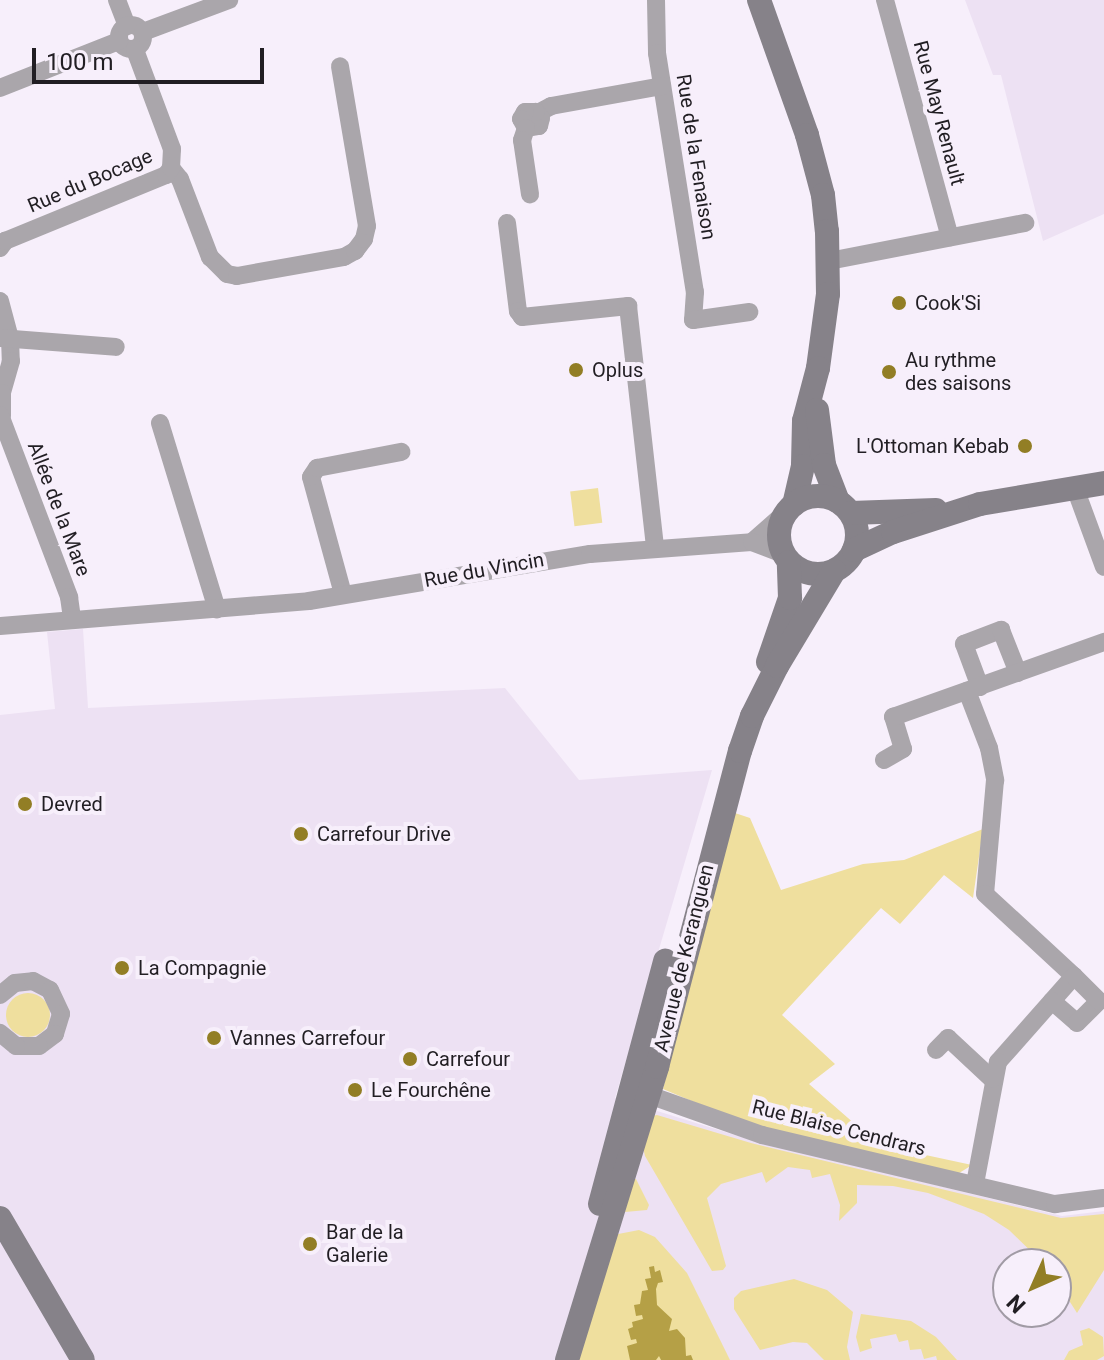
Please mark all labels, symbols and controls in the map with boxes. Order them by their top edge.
scale bar [36,32,268,82]
street label: Rue May Renault [908,38,970,188]
text: 100 m [46,48,113,76]
street label: Rue de la Fenaison [671,72,721,242]
street label: Rue du Bocage [24,144,156,218]
place label: Cook'Si [915,291,981,315]
marker: Cook'Si [890,294,908,312]
place label: Au rythme des saisons [905,348,1011,395]
place label: Oplus [592,358,643,382]
marker: Oplus [567,361,585,379]
marker: Au rythme des saisons [880,363,898,381]
place label: L'Ottoman Kebab [856,434,1009,458]
marker: L'Ottoman Kebab [1016,437,1034,455]
street label: Allée de la Mare [22,438,96,580]
street label: Rue du Vincin [422,548,546,592]
place label: Devred [41,792,103,816]
marker: Devred [16,795,34,813]
place label: Carrefour Drive [317,822,451,846]
marker: Carrefour Drive [292,825,310,843]
street label: Avenue de Keranguen [649,862,719,1054]
place label: La Compagnie [138,956,266,980]
marker: La Compagnie [113,959,131,977]
place label: Vannes Carrefour [230,1026,385,1050]
marker: Vannes Carrefour [205,1029,223,1047]
place label: Carrefour [426,1047,510,1071]
marker: Carrefour [401,1050,419,1068]
place label: Le Fourchêne [371,1078,491,1102]
marker: Le Fourchêne [346,1081,364,1099]
street label: Rue Blaise Cendrars [750,1095,928,1161]
place label: Bar de la Galerie [326,1220,404,1267]
marker: Bar de la Galerie [301,1235,319,1253]
north arrow [992,1248,1072,1328]
text: N [1002,1290,1030,1318]

